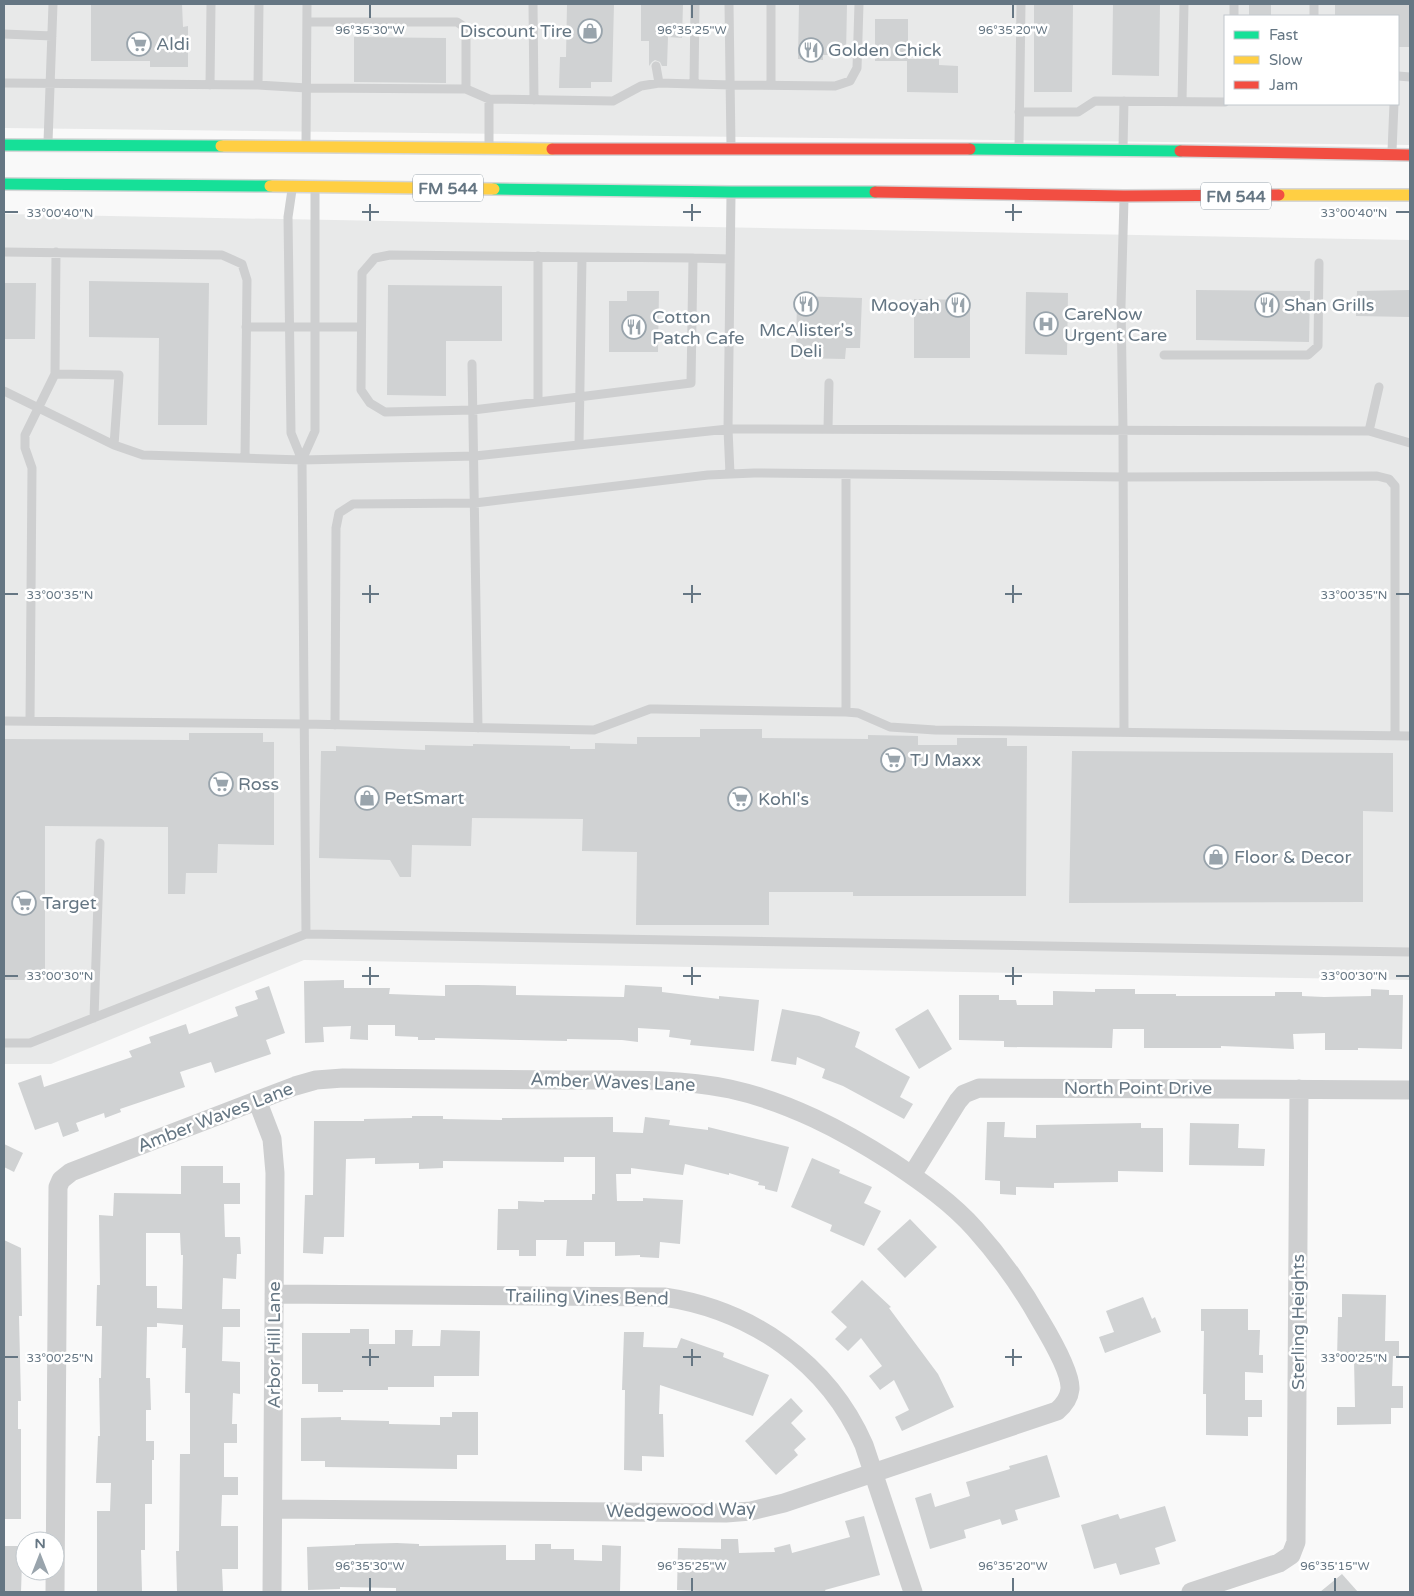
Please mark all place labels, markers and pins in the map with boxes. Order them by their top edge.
shop icon: Discount Tire [577,18,603,44]
place label: Discount Tire [460,20,572,42]
supermarket icon: Aldi [126,31,152,57]
place label: Aldi [156,33,190,55]
restaurant icon: Golden Chick [798,37,824,63]
place label: Golden Chick [828,39,942,61]
restaurant icon: McAlister's Deli [793,291,819,317]
restaurant icon: Mooyah [945,292,971,318]
restaurant icon: Shan Grills [1254,292,1280,318]
place label: Mooyah [870,294,940,316]
place label: Shan Grills [1284,294,1374,316]
place label: CareNow Urgent Care [1064,303,1167,346]
place label: Cotton Patch Cafe [652,306,744,349]
hospital icon: CareNow Urgent Care [1033,311,1059,337]
restaurant icon: Cotton Patch Cafe [621,314,647,340]
place label: McAlister's Deli [759,319,853,362]
supermarket icon: TJ Maxx [880,747,906,773]
place label: TJ Maxx [910,749,981,771]
supermarket icon: Ross [208,771,234,797]
place label: Ross [238,773,279,795]
shop icon: PetSmart [354,785,380,811]
supermarket icon: Kohl's [727,786,753,812]
place label: PetSmart [384,787,464,809]
place label: Kohl's [758,788,809,810]
shop icon: Floor & Decor [1203,844,1229,870]
place label: Floor & Decor [1234,846,1351,868]
supermarket icon: Target [11,890,37,916]
place label: Target [42,892,97,914]

